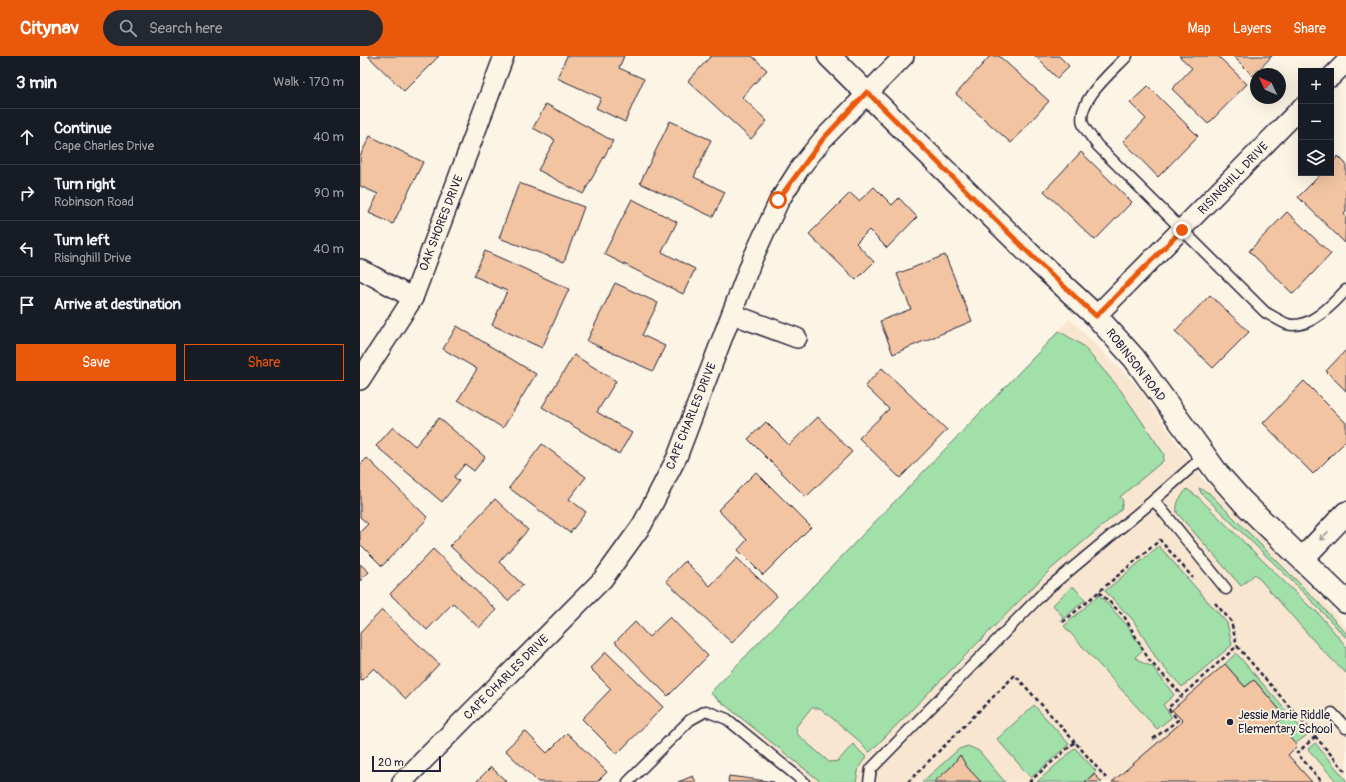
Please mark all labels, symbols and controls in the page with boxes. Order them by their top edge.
search box [103,10,383,46]
text: Citynav [20,16,79,40]
icon: search [117,17,139,39]
text: Search here [149,19,222,38]
text: Map [1188,20,1211,37]
text: Layers [1233,20,1271,37]
text: Share [1293,20,1326,37]
north arrow [1250,68,1286,104]
map controls [1298,68,1334,176]
button: + [1298,68,1334,104]
text: 3 min [16,72,57,93]
text: Walk · 170 m [273,74,344,90]
button: − [1298,104,1334,140]
text: Continue [54,119,112,138]
icon: ahead [16,126,38,148]
text: 40 m [313,129,344,145]
text: Cape Charles Drive [54,138,154,154]
street label: RISINGHILL DRIVE [1195,139,1272,218]
button: layers [1298,140,1334,176]
street label: OAK SHORES DRIVE [416,173,467,273]
text: Turn right [54,175,115,194]
icon: right [16,182,38,204]
text: 90 m [314,185,344,201]
route start [769,191,787,209]
text: Robinson Road [54,194,134,210]
route end [1173,221,1191,239]
text: Turn left [54,231,110,250]
icon: left [16,238,38,260]
text: 40 m [313,241,344,257]
text: Risinghill Drive [54,250,131,266]
icon: arrive [16,294,38,316]
text: Arrive at destination [54,295,181,314]
street label: ROBINSON ROAD [1103,326,1169,405]
button: Save [16,344,176,381]
button: Share [184,344,344,381]
street label: CAPE CHARLES DRIVE [663,360,720,472]
one-way arrow [1319,531,1329,541]
street label: CAPE CHARLES DRIVE [461,632,552,723]
place label: Jessie Marie Riddle Elementary School [1238,708,1333,737]
marker: Jessie Marie Riddle Elementary School [1225,717,1235,727]
scale bar [372,754,441,773]
text: 20 m [378,756,404,769]

